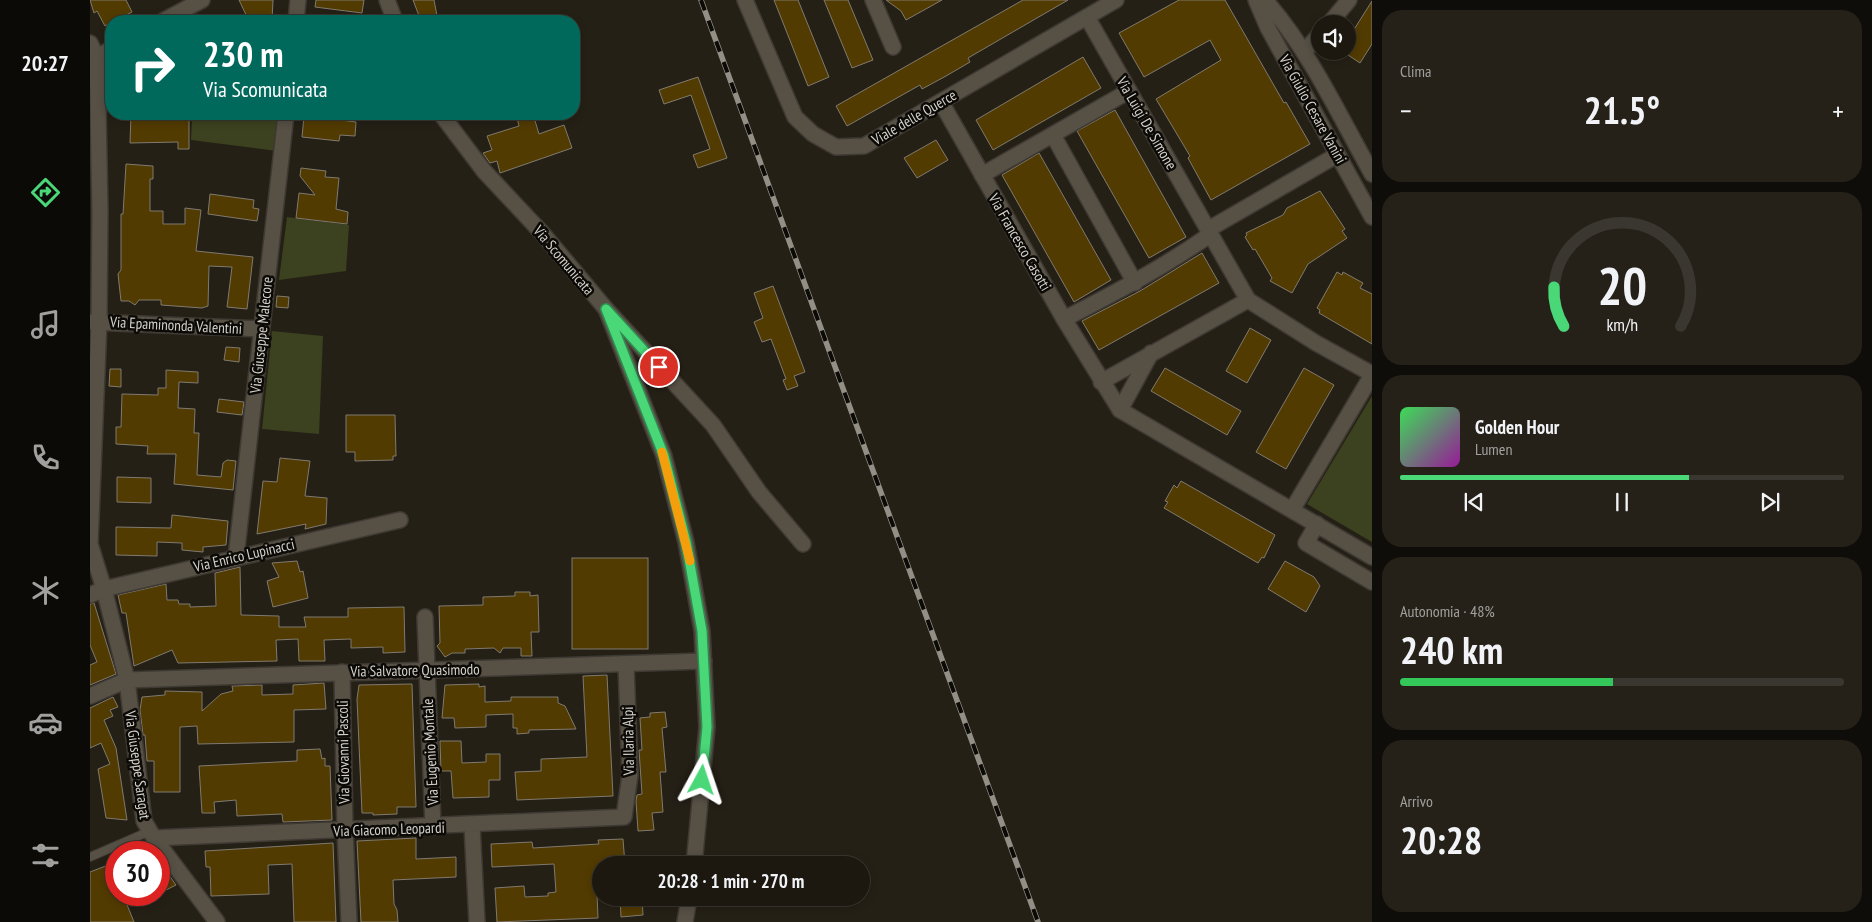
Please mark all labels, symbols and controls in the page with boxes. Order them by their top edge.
map controls [1311,15,1356,60]
button: sound [1311,15,1356,60]
text: 230 m [203,31,284,77]
icon: right [120,35,185,100]
text: 20:27 [21,49,69,77]
street label: Via Giulio Cesare Vanini [1275,50,1351,167]
text: Clima [1400,61,1431,81]
street label: Via Luigi De Simone [1112,72,1181,173]
text: Via Scomunicata [203,75,328,103]
street label: Viale delle Querce [867,85,960,149]
text: 21.5° [1584,85,1660,134]
text: − [1400,92,1412,129]
text: + [1832,92,1844,129]
icon: directions [28,175,63,210]
street label: Via Francesco Casotti [984,189,1056,294]
street label: Via Scomunicata [529,221,599,299]
text: 20 [1597,252,1647,319]
street label: Via Giuseppe Malecore [245,276,277,395]
icon: music [28,307,63,342]
street label: Via Epaminonda Valentini [109,312,242,338]
text: km/h [1606,313,1638,336]
pin [638,346,680,388]
icon: arrive [645,353,673,381]
text: Golden Hour [1475,415,1559,439]
text: Lumen [1475,439,1512,459]
icon: phone [28,440,63,475]
icon: previous [1460,488,1488,516]
icon: pause [1608,488,1636,516]
icon: next [1756,488,1784,516]
street label: Via Enrico Lupinacci [191,534,296,576]
icon: climate [28,573,63,608]
text: Autonomia · 48% [1400,601,1495,621]
text: 240 km [1400,625,1503,674]
street label: Via Salvatore Quasimodo [349,659,480,681]
street label: Via Eugenio Montale [418,698,442,807]
street label: Via Giovanni Pascoli [333,700,353,805]
icon: car [28,705,63,740]
street label: Via Ilaria Alpi [618,706,638,777]
street label: Via Giuseppe Saragat [121,709,155,820]
position arrow [675,753,727,805]
text: Arrivo [1400,791,1433,811]
text: 20:28 [1400,815,1482,864]
street label: Via Giacomo Leopardi [332,818,445,840]
icon: filters [28,838,63,873]
speed limit sign: 30 [105,841,170,906]
text: 20:28 · 1 min · 270 m [658,869,804,893]

